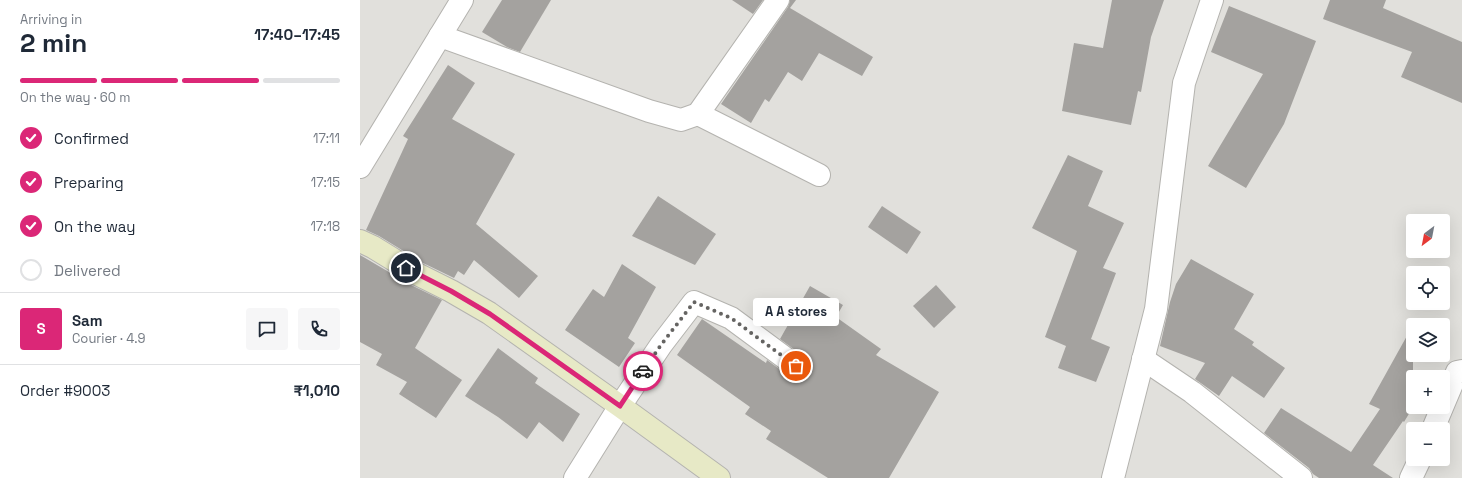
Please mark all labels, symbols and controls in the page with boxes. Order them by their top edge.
text: Arriving in [20,11,82,28]
text: 17:40–17:45 [254,25,340,44]
text: 2 min [20,26,87,60]
text: On the way · 60 m [20,89,131,106]
icon: check [20,127,42,149]
text: Confirmed [54,129,129,148]
text: 17:11 [313,130,340,147]
icon: check [20,171,42,193]
text: Preparing [54,173,124,192]
text: 17:15 [311,174,340,191]
north arrow [1406,214,1450,258]
map controls [1406,214,1450,466]
icon: check [20,215,42,237]
text: On the way [54,217,135,236]
text: 17:18 [310,218,340,235]
pin [389,251,423,285]
icon: home [395,257,417,279]
text: Delivered [54,261,121,280]
button: locate [1406,266,1450,310]
callout: A A stores [753,298,839,326]
text: A A stores [765,303,827,320]
button: chat [246,308,288,350]
button: phone [298,308,340,350]
text: Sam [72,311,103,330]
button: layers [1406,318,1450,362]
text: S [36,319,46,338]
text: Courier · 4.9 [72,330,146,347]
pin [779,349,813,383]
courier [623,351,663,391]
icon: bag [785,355,807,377]
icon: car [632,360,654,382]
button: + [1406,370,1450,414]
text: Order #9003 [20,381,110,400]
text: ₹1,010 [293,381,340,400]
button: − [1406,422,1450,466]

